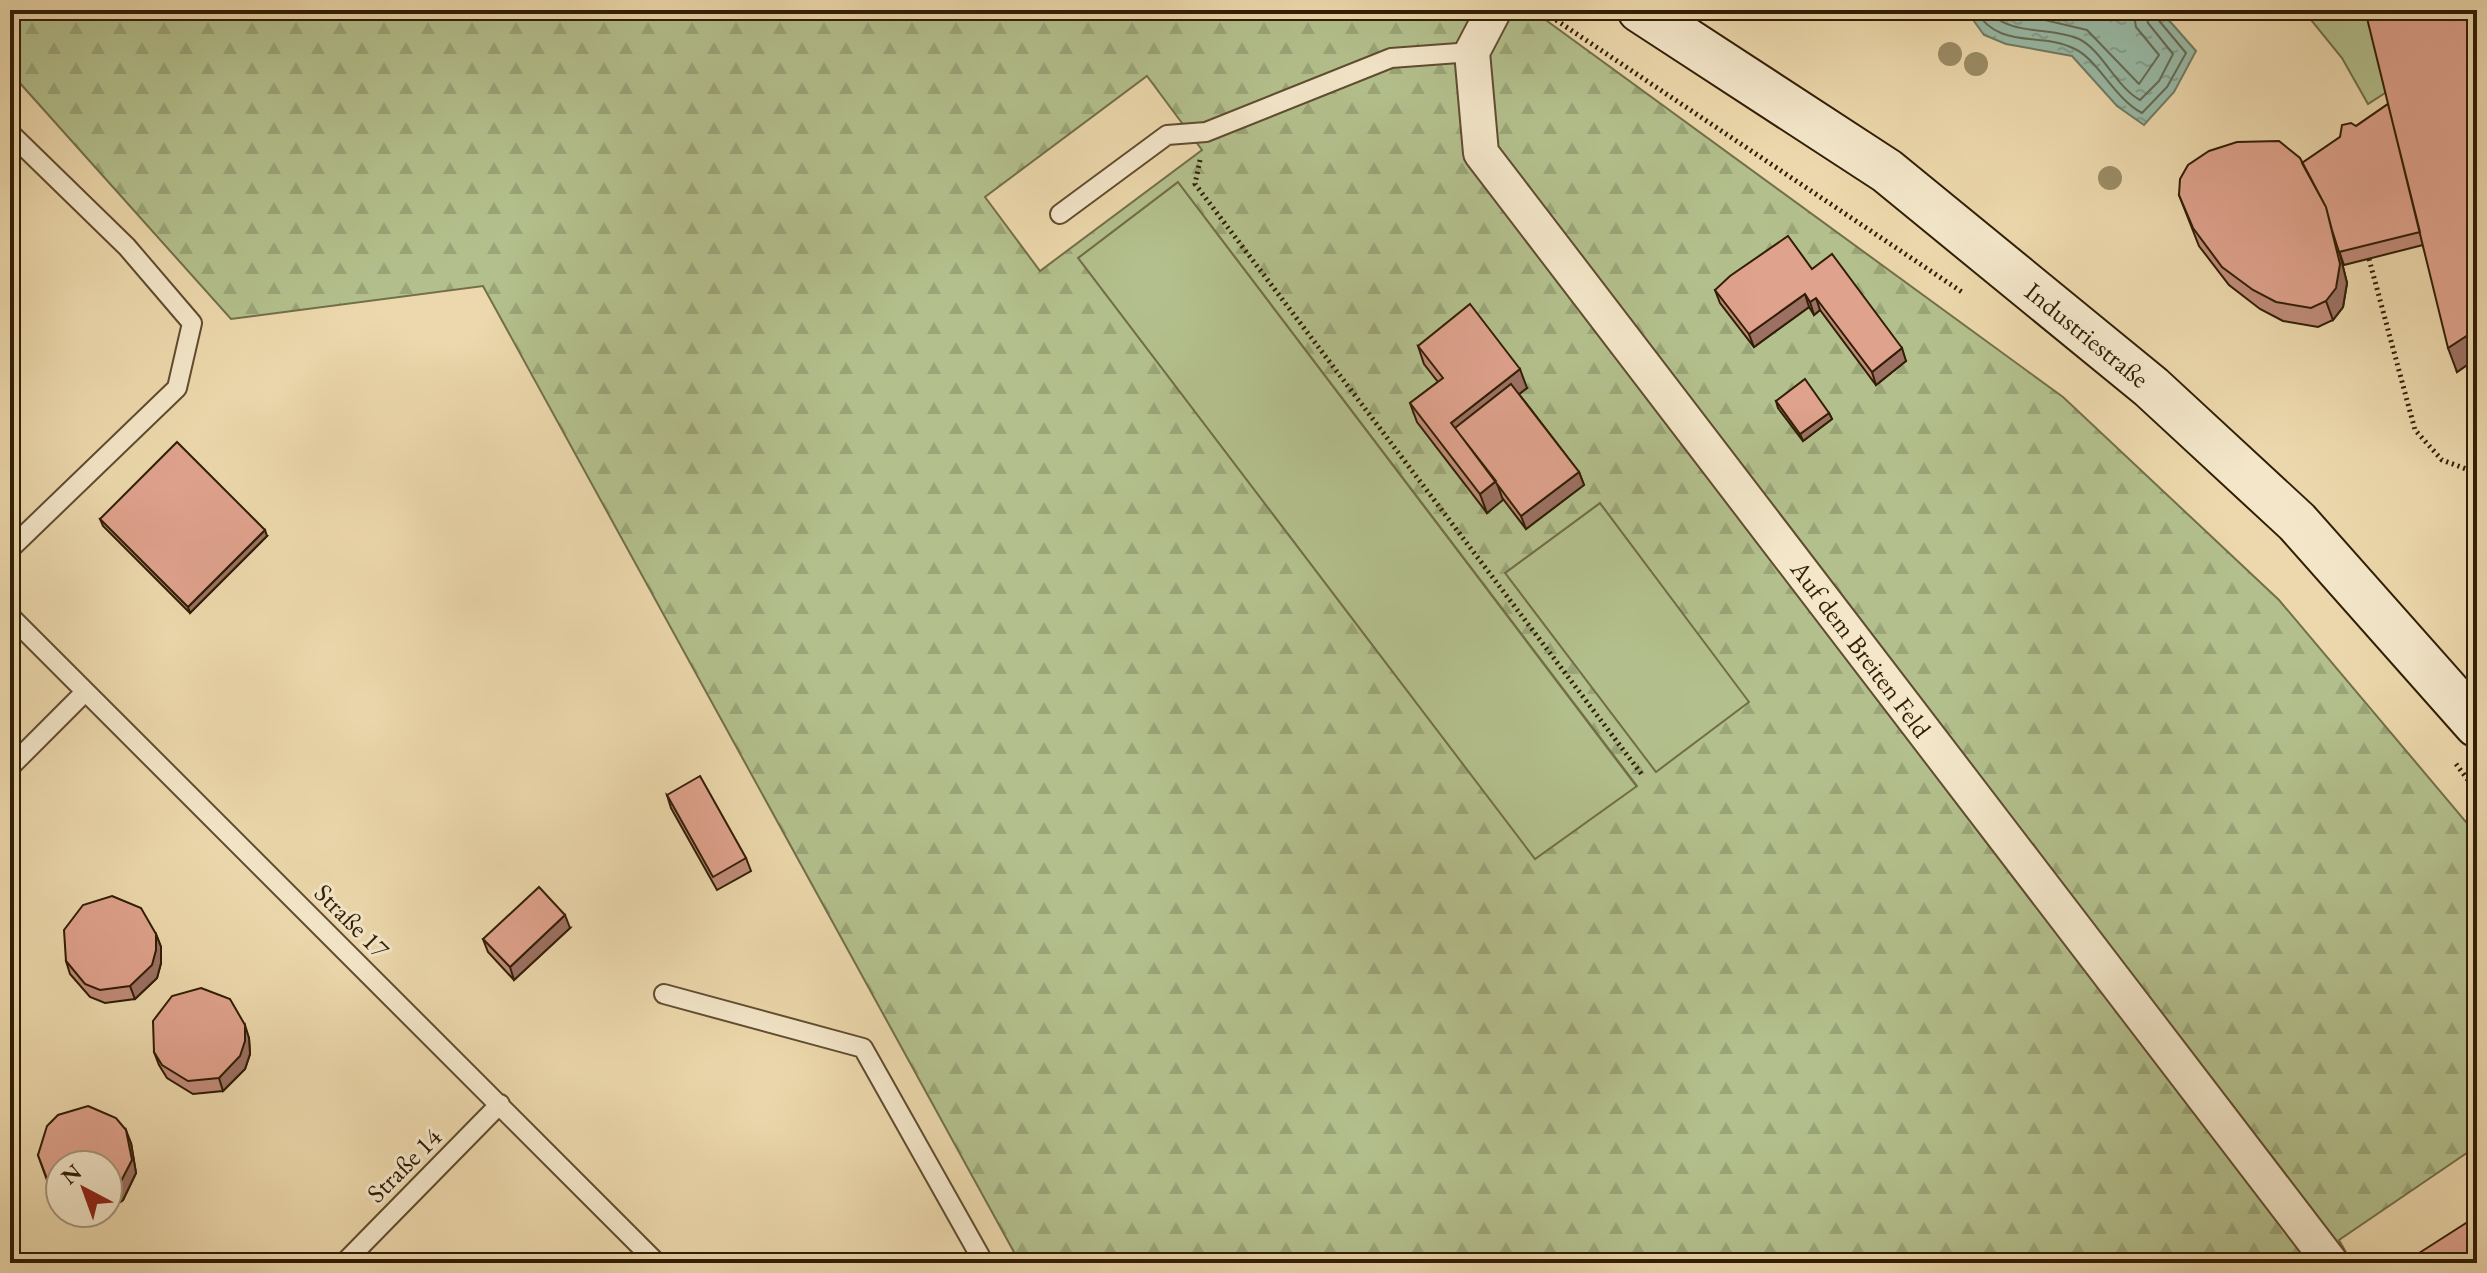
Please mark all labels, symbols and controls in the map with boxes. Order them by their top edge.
street label: Industriestraße [2018,275,2156,395]
street label: Auf dem Breiten Feld [1783,553,1939,745]
street label: Straße 17 [307,876,397,966]
street label: Straße 14 [359,1120,449,1210]
north arrow [44,1149,124,1229]
text: N [55,1157,88,1191]

